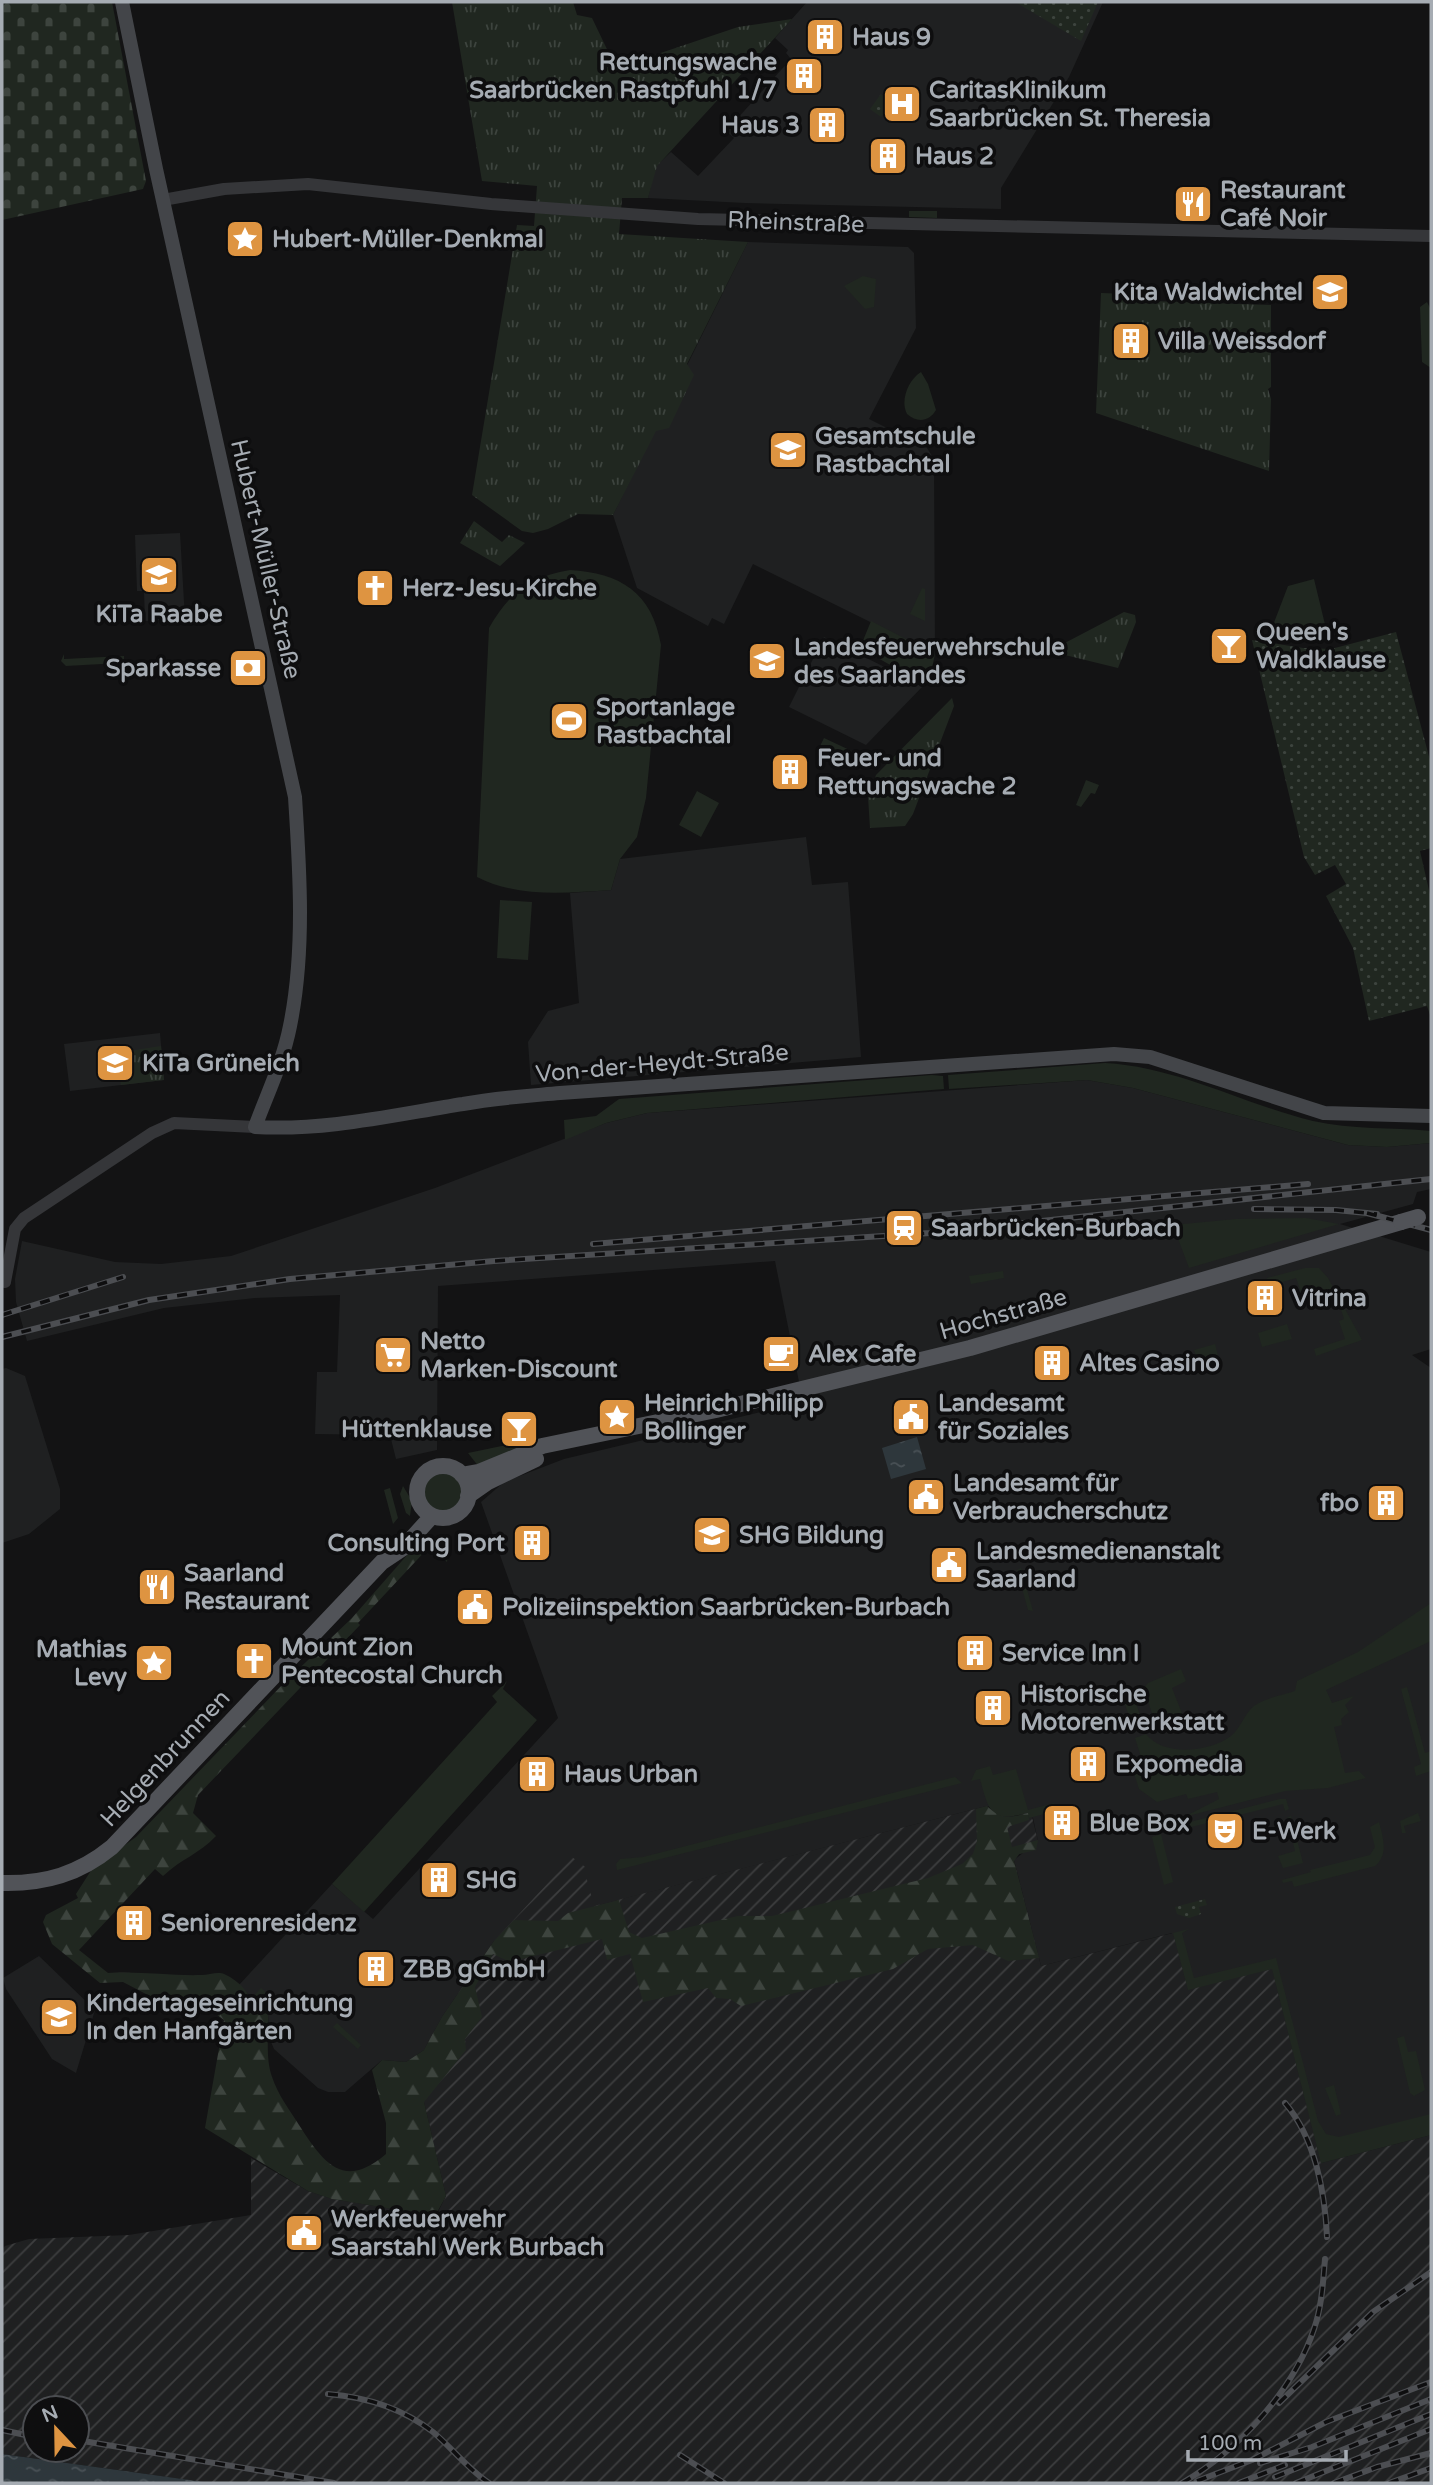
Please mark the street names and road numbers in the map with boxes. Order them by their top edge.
street label: Rheinstraße [727,206,865,239]
street label: Hubert-Müller-Straße [224,436,307,682]
street label: Von-der-Heydt-Straße [534,1038,790,1089]
street label: Hochstraße [936,1282,1070,1347]
street label: Helgenbrunnen [94,1684,236,1833]

